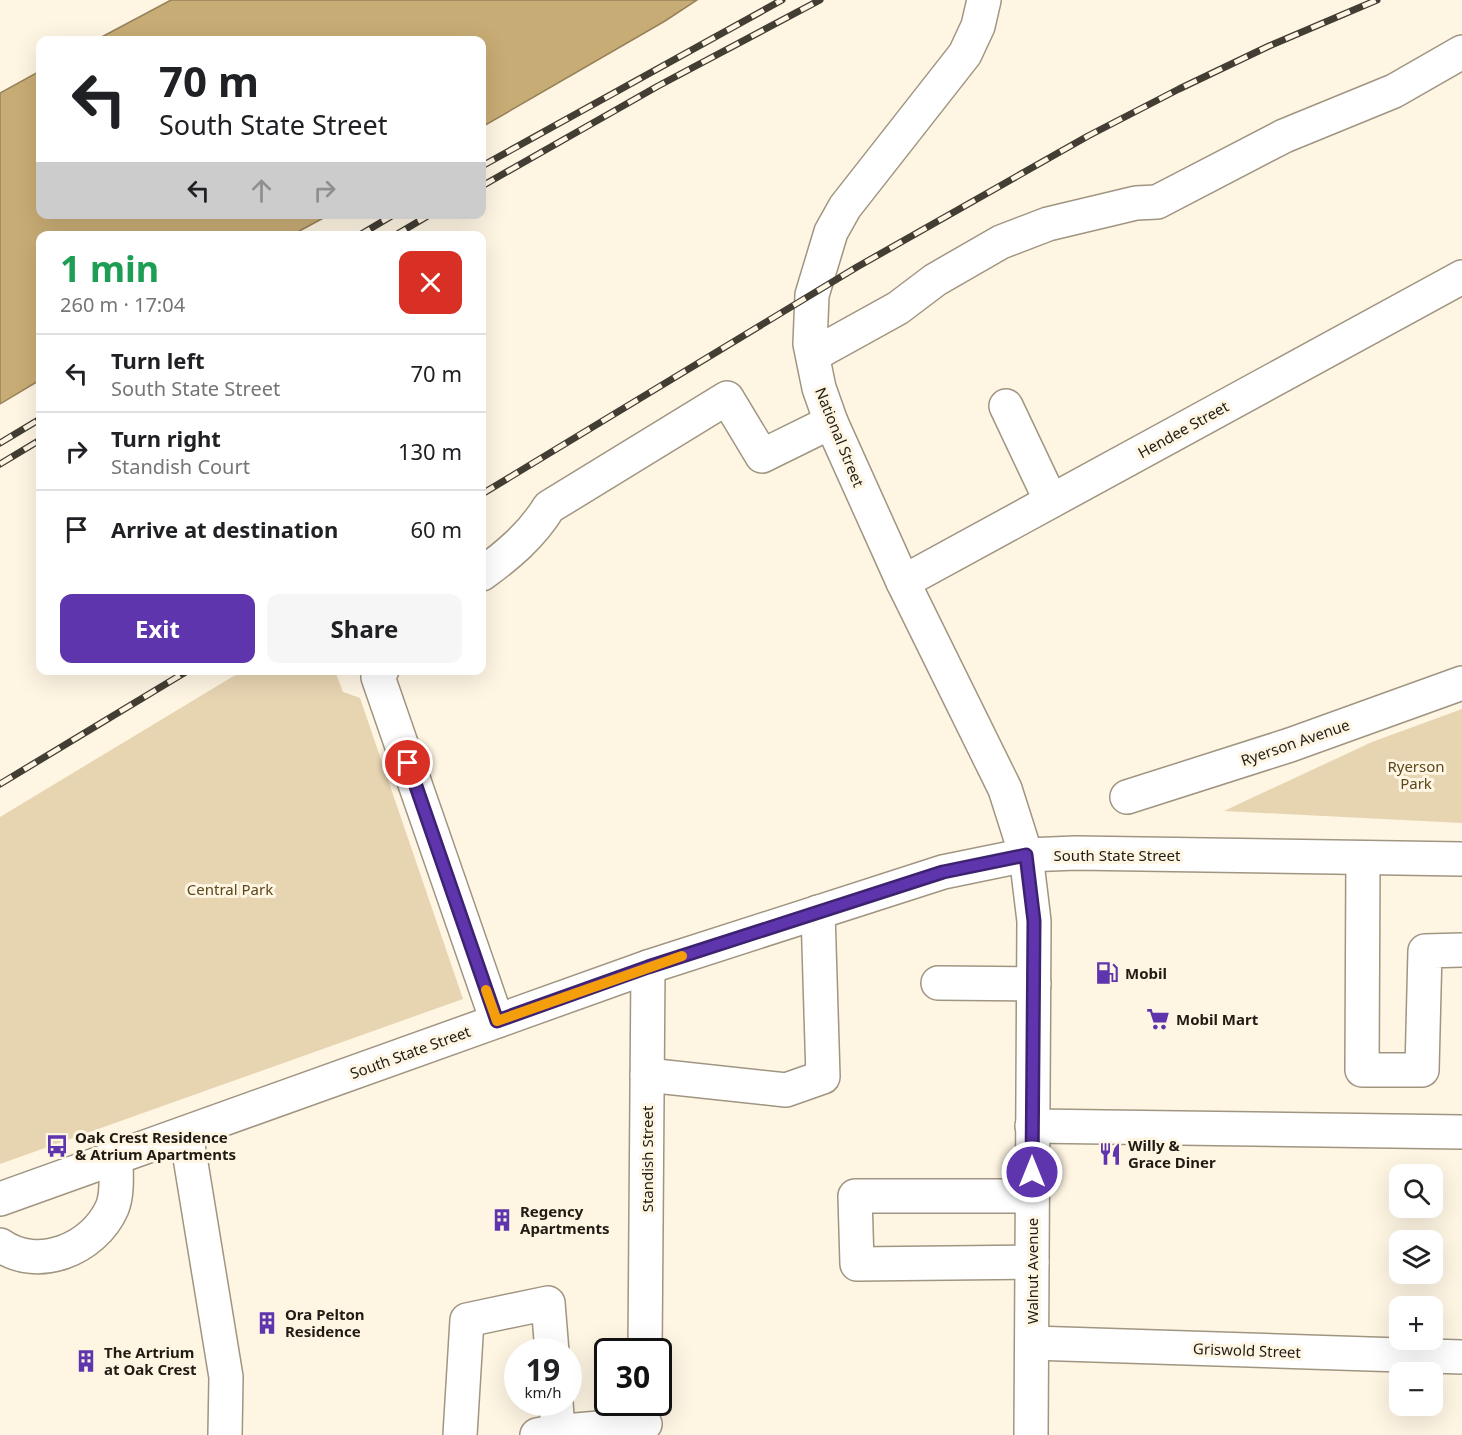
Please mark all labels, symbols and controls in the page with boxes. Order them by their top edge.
text: 70 m [159,52,259,109]
icon: left [60,60,138,138]
text: South State Street [159,106,387,143]
icon: left [182,174,215,207]
icon: ahead [245,174,278,207]
icon: right [308,174,341,207]
text: 1 min [60,244,159,293]
button: close [399,251,462,314]
text: 260 m · 17:04 [60,291,185,318]
text: Turn left [111,345,205,375]
icon: left [60,357,93,390]
text: 70 m [411,358,462,388]
text: South State Street [111,375,280,402]
street label: National Street [811,384,869,490]
street label: Hendee Street [1134,396,1232,462]
text: Turn right [111,423,221,453]
icon: right [60,435,93,468]
text: 130 m [398,436,462,466]
text: Standish Court [111,453,250,480]
icon: arrive [60,513,93,546]
text: Arrive at destination [111,514,338,544]
text: 60 m [411,514,462,544]
button: Exit [60,594,255,663]
button: Share [267,594,462,663]
street label: Ryerson Avenue [1238,714,1352,770]
pin [382,737,433,788]
icon: arrive [391,746,424,779]
park label: Ryerson Park [1387,756,1445,793]
street label: South State Street [1054,845,1181,865]
park label: Central Park [187,879,273,899]
fuel station icon: Mobil [1094,960,1120,986]
place label: Mobil [1125,963,1167,983]
supermarket icon: Mobil Mart [1145,1006,1171,1032]
place label: Mobil Mart [1176,1009,1259,1029]
street label: South State Street [347,1021,474,1083]
street label: Standish Street [637,1105,657,1212]
place label: Oak Crest Residence & Atrium Apartments [75,1127,236,1164]
bus stop icon: Oak Crest Residence & Atrium Apartments [44,1133,70,1159]
place label: Willy & Grace Diner [1128,1135,1216,1172]
position arrow [1000,1140,1064,1204]
restaurant icon: Willy & Grace Diner [1097,1141,1123,1167]
map controls [1389,1164,1443,1416]
button: search [1389,1164,1443,1218]
place label: Regency Apartments [520,1201,609,1238]
building icon: Regency Apartments [489,1207,515,1233]
street label: Walnut Avenue [1022,1218,1042,1324]
button: layers [1389,1230,1443,1284]
button: + [1389,1296,1443,1350]
place label: Ora Pelton Residence [285,1304,365,1341]
building icon: Ora Pelton Residence [254,1310,280,1336]
speed limit sign: 30 [594,1338,672,1416]
street label: Griswold Street [1193,1338,1302,1362]
place label: The Artrium at Oak Crest [104,1342,197,1379]
building icon: The Artrium at Oak Crest [73,1348,99,1374]
text: 19 [526,1349,560,1390]
button: − [1389,1362,1443,1416]
text: km/h [525,1382,561,1402]

